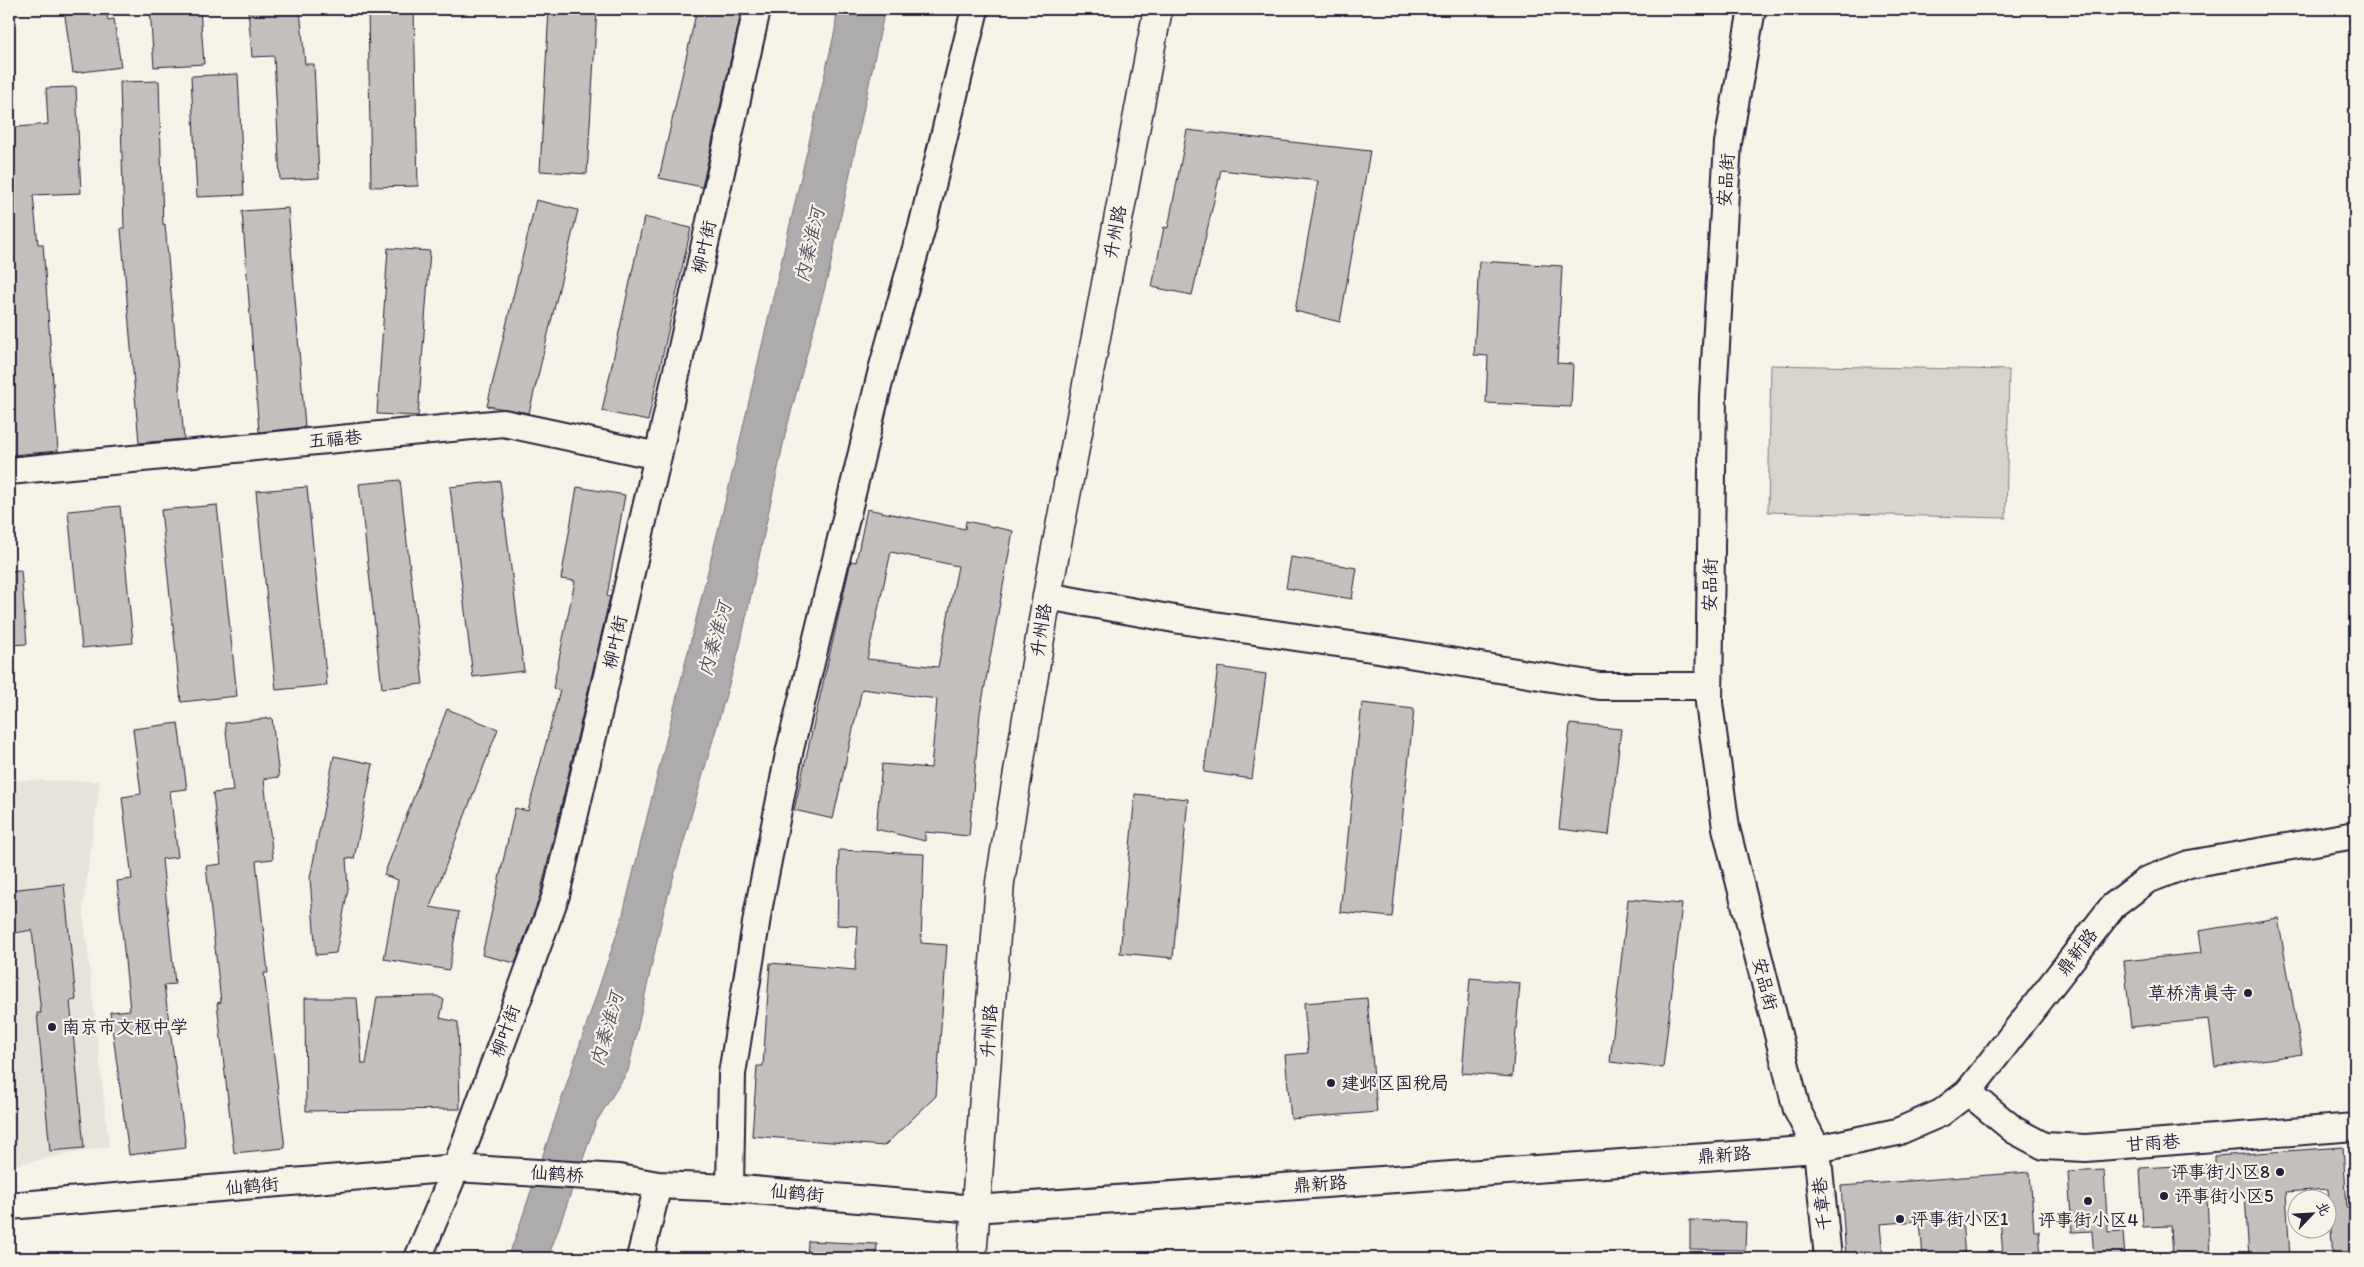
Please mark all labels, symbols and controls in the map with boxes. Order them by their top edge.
street label: 安品街 [1713,152,1739,208]
water label: 内秦淮河 [790,203,830,285]
street label: 升州路 [1099,203,1131,261]
street label: 柳叶街 [687,218,721,276]
street label: 五福巷 [307,426,363,452]
street label: 安品街 [1699,558,1721,612]
water label: 内秦淮河 [693,597,737,679]
street label: 升州路 [1026,602,1056,658]
street label: 柳叶街 [598,613,632,671]
street label: 鼎新路 [2052,924,2102,980]
street label: 安品街 [1748,955,1782,1013]
place label: 草桥清真寺 [2148,982,2238,1004]
water label: 内秦淮河 [585,987,629,1069]
marker: 草桥清真寺 [2242,987,2254,999]
street label: 柳叶街 [485,1002,525,1060]
street label: 升州路 [976,1003,1002,1059]
place label: 南京市文枢中学 [62,1016,188,1038]
marker: 南京市文枢中学 [46,1021,58,1033]
place label: 建邺区国税局 [1341,1072,1449,1094]
marker: 建邺区国税局 [1325,1077,1337,1089]
street label: 甘雨巷 [2125,1130,2181,1156]
street label: 鼎新路 [1696,1142,1752,1168]
street label: 仙鹤桥 [529,1161,585,1187]
place label: 评事街小区8 [2170,1161,2270,1183]
marker: 评事街小区8 [2274,1166,2286,1178]
street label: 鼎新路 [1292,1171,1348,1197]
street label: 仙鹤街 [224,1173,280,1199]
street label: 千章巷 [1808,1176,1836,1232]
street label: 仙鹤街 [769,1180,825,1206]
place label: 评事街小区5 [2174,1185,2273,1207]
marker: 评事街小区5 [2158,1190,2170,1202]
north arrow [2286,1190,2336,1240]
marker: 评事街小区4 [2082,1195,2094,1207]
text: 北 [2313,1199,2334,1219]
place label: 评事街小区1 [1910,1208,2008,1230]
place label: 评事街小区4 [2038,1209,2139,1231]
marker: 评事街小区1 [1894,1213,1906,1225]

